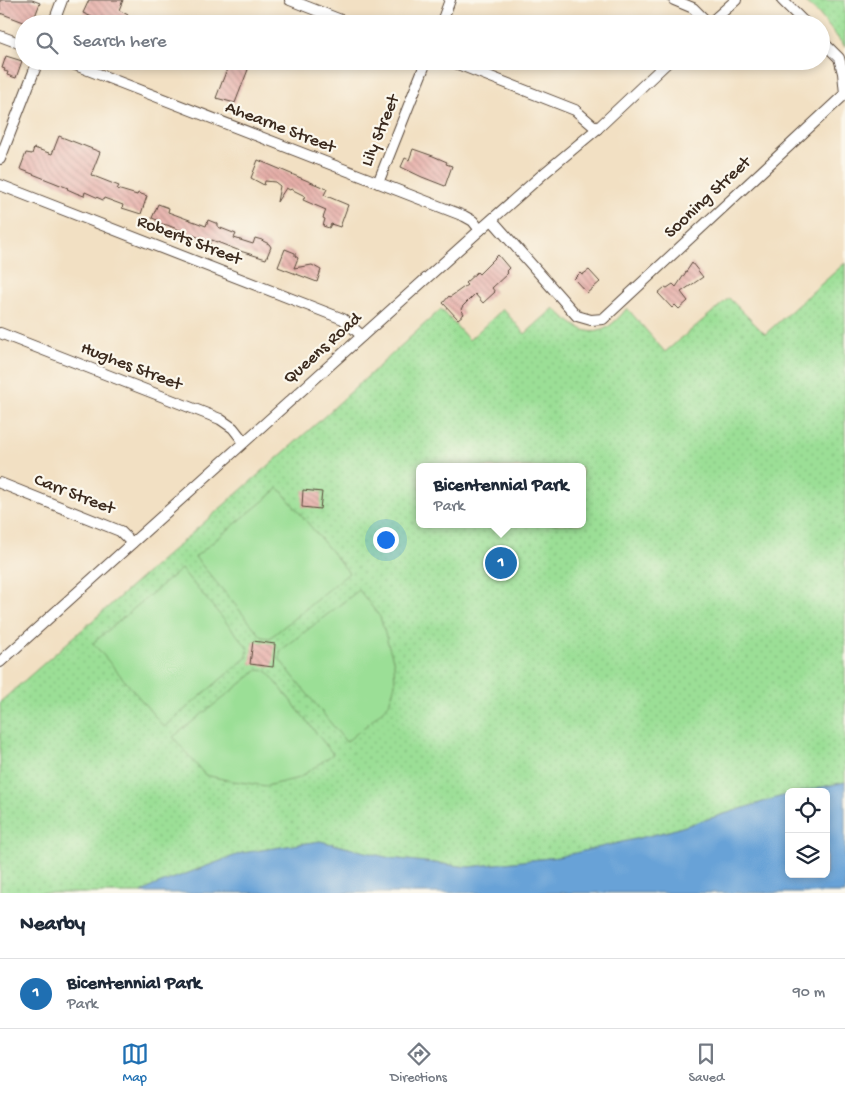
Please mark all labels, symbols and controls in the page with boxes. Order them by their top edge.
search box [15,15,830,70]
icon: search [33,29,61,57]
text: Search here [73,31,167,54]
street label: Lily Street [357,90,406,170]
street label: Ahearne Street [222,97,339,159]
street label: Sooning Street [660,152,757,243]
street label: Roberts Street [134,211,246,271]
street label: Queens Road [280,307,367,390]
street label: Hughes Street [77,338,186,397]
popup [416,463,586,528]
street label: Carr Street [31,470,119,521]
text: Bicentennial Park [434,475,568,498]
text: Park [434,498,464,517]
your location [373,527,399,553]
pin: 1 [485,544,517,582]
map controls [785,788,830,878]
button: locate [785,788,830,833]
button: layers [785,833,830,878]
text: Nearby [20,913,85,938]
text: Bicentennial Park [67,973,201,996]
text: 1 [33,984,39,1003]
text: 90 m [793,984,825,1003]
text: Park [67,996,98,1015]
tab: Map [121,1040,149,1087]
tab: Directions [390,1040,447,1087]
tab: Saved [688,1040,724,1087]

